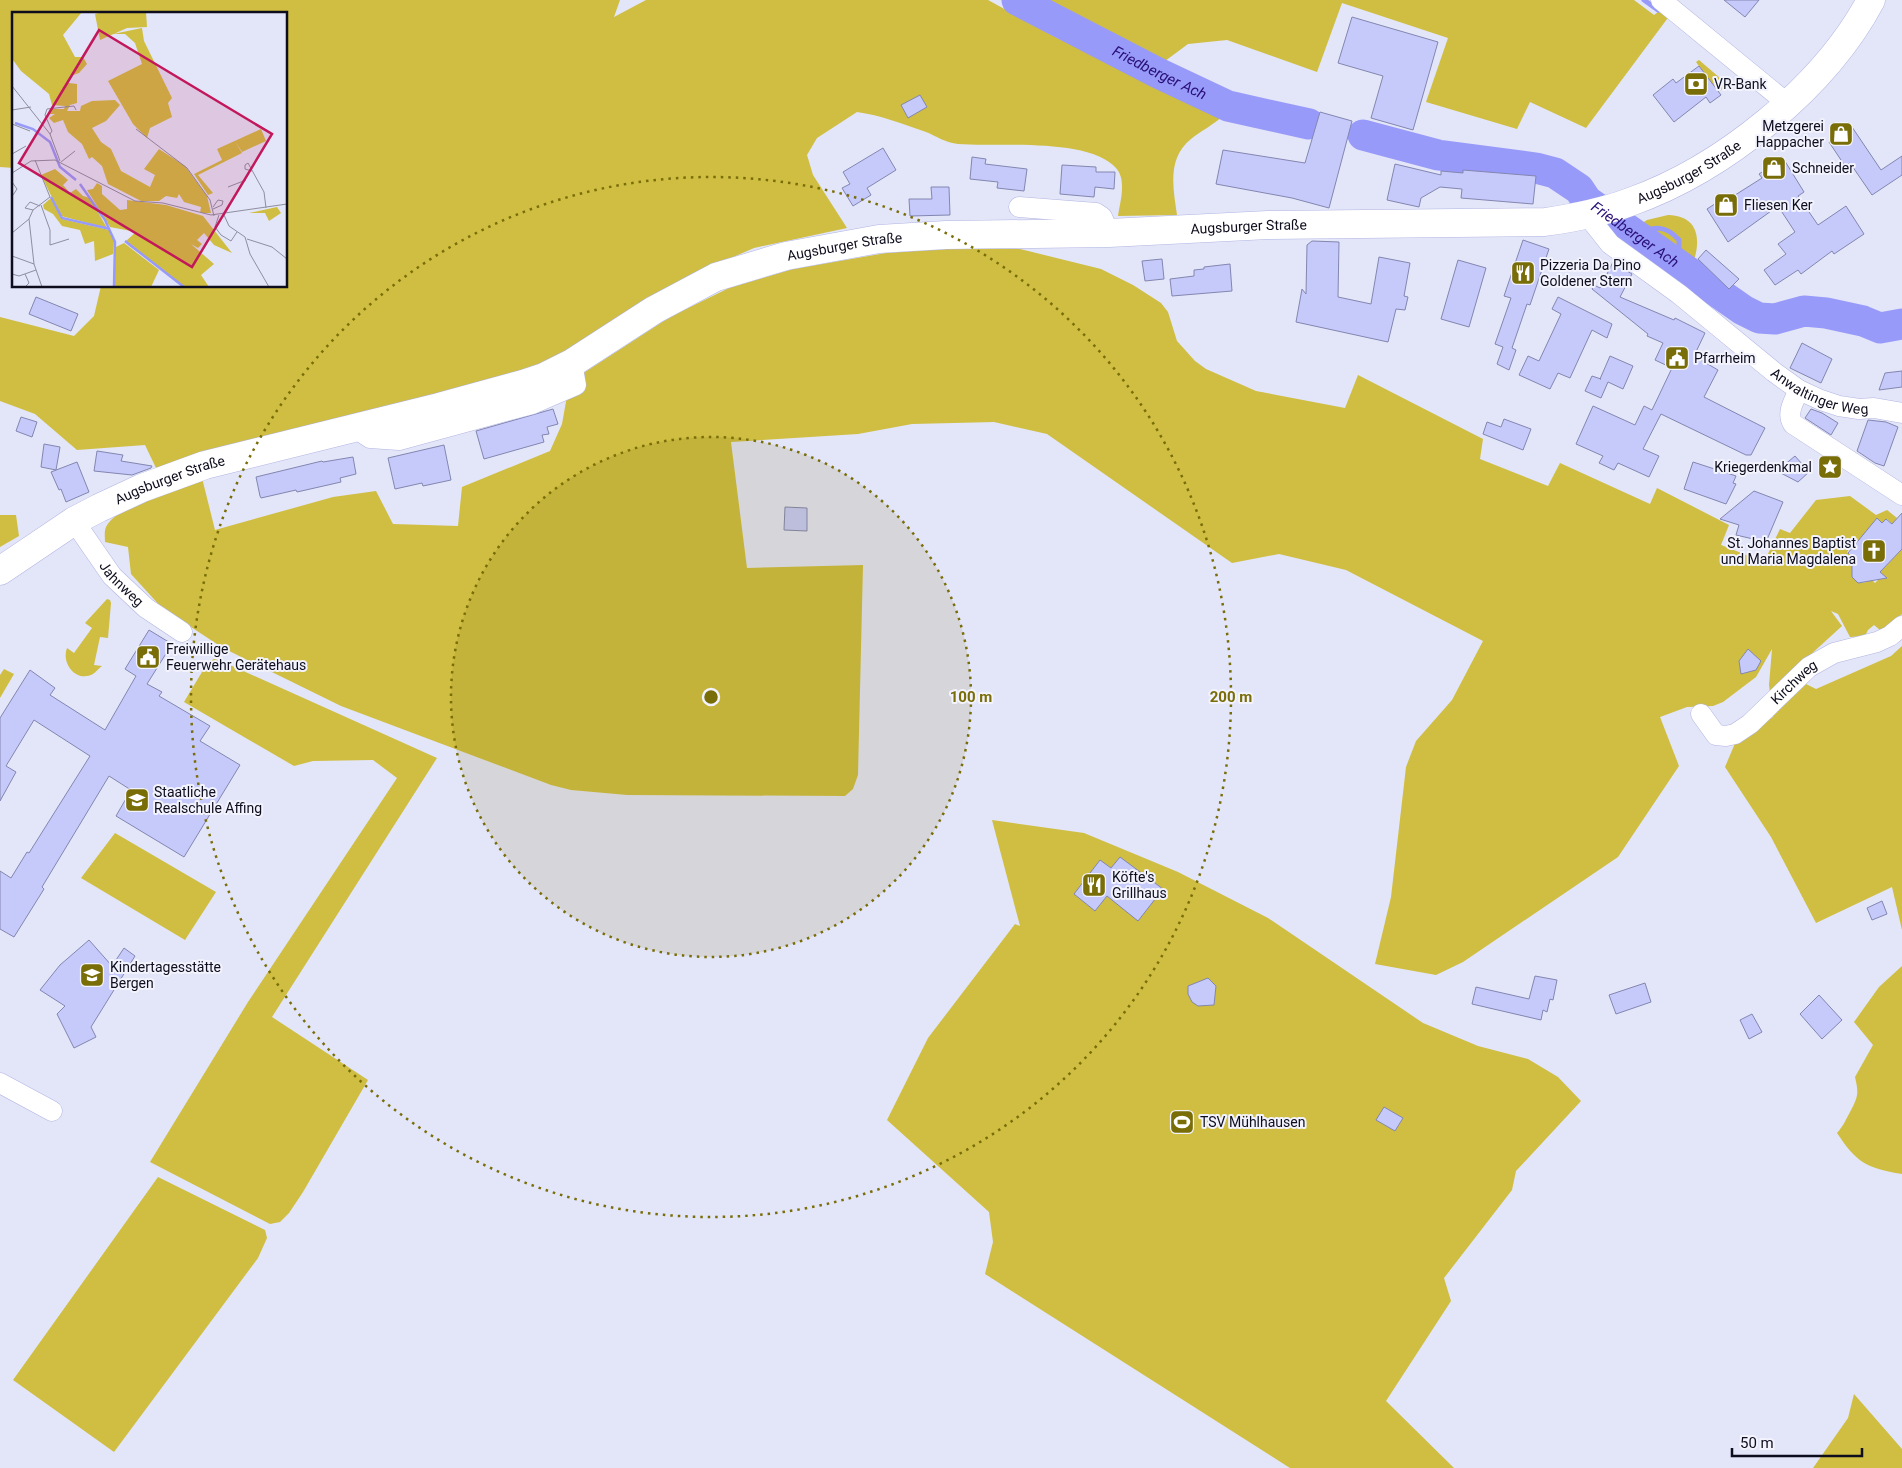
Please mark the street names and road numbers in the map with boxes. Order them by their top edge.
street label: Augsburger Straße [1634,137,1744,207]
street label: Augsburger Straße [1190,217,1307,237]
street label: Augsburger Straße [786,230,903,264]
street label: Anwaltinger Weg [1768,364,1869,417]
street label: Augsburger Straße [112,452,227,508]
street label: Jahnweg [96,558,147,610]
street label: Kirchweg [1767,656,1820,707]

